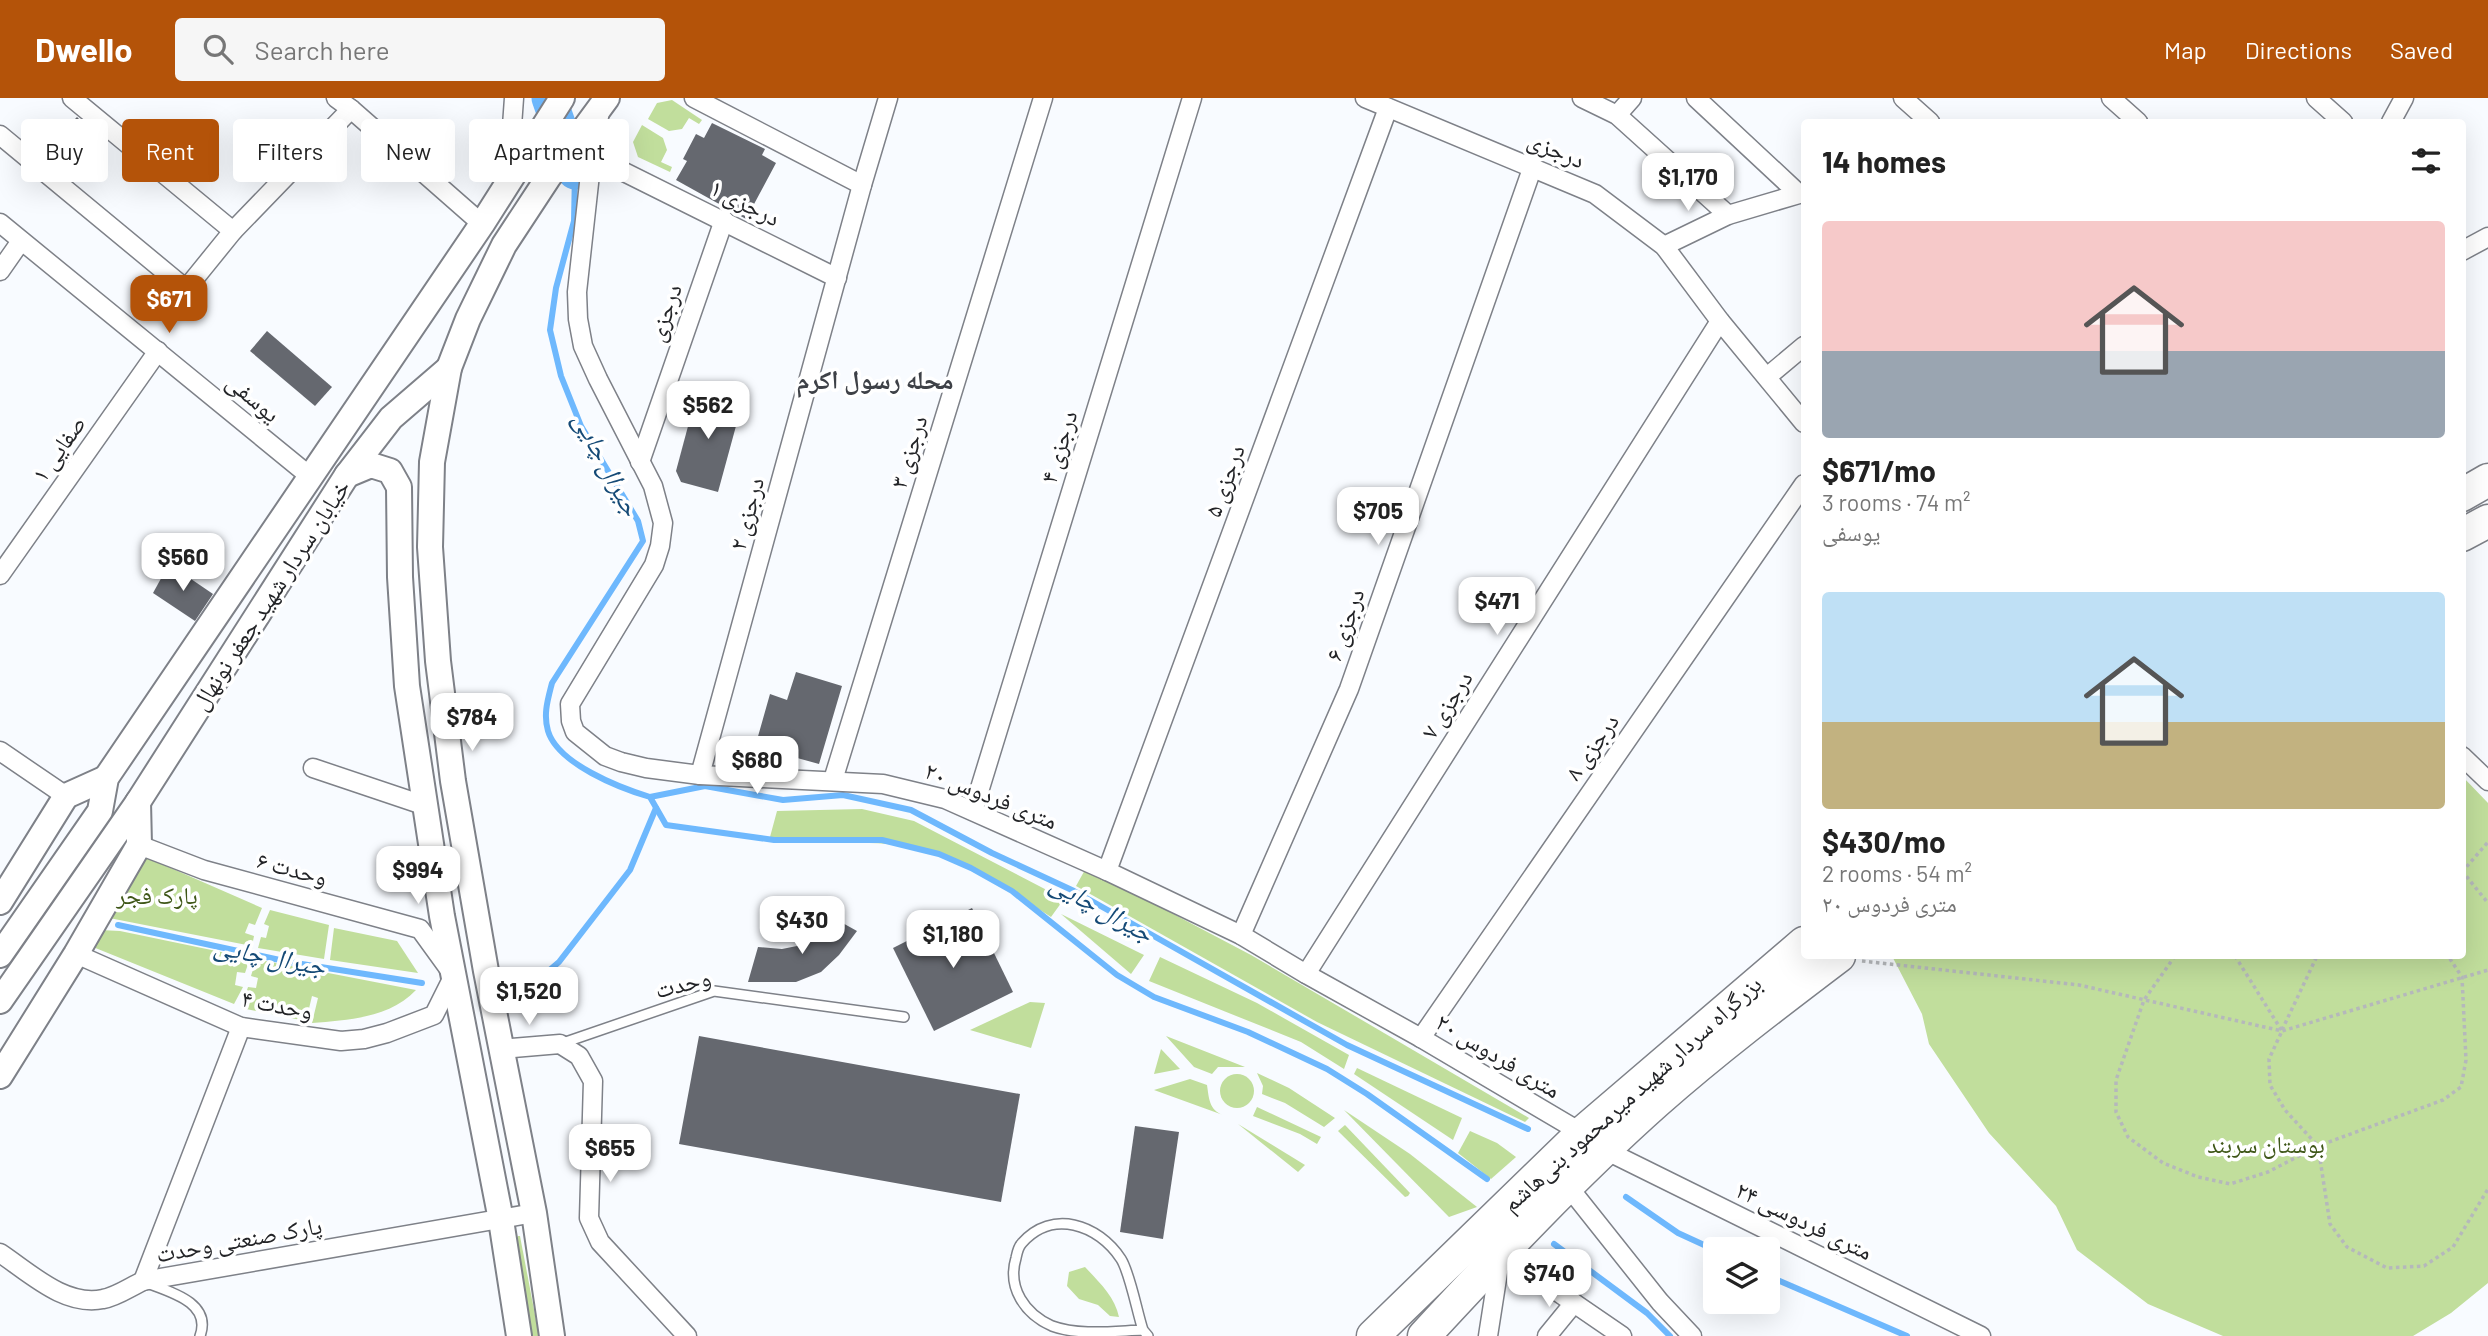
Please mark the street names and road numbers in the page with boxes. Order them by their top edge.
street label: درجزی [1523,124,1589,174]
street label: درجزی ۱ [705,172,785,232]
street label: درجزی [640,280,688,345]
street label: یوسفی [221,366,287,428]
street label: درجزی ۴ [1033,407,1083,487]
street label: صفایی ۱ [25,409,92,488]
street label: درجزی ۳ [883,412,933,492]
street label: درجزی ۵ [1197,440,1251,521]
street label: خیابان سردار شهید جعفر نونهال [184,473,356,716]
street label: درجزی ۲ [722,474,770,554]
street label: درجزی ۶ [1318,585,1370,665]
street label: درجزی ۷ [1414,665,1479,744]
street label: درجزی ۸ [1558,707,1625,786]
street label: ۲۰ متری فردوس [921,755,1062,835]
street label: وحدت ۶ [254,844,331,891]
street label: وحدت [652,962,714,1003]
street label: بزرگراه سردار شهید میرمحمود بنی‌هاشم [1495,969,1769,1219]
street label: وحدت ۴ [239,982,315,1025]
street label: ۲۰ متری فردوس [1431,1006,1566,1104]
street label: ۲۴ متری فردوسی [1731,1174,1878,1266]
street label: پارک صنعتی وحدت [154,1210,324,1269]

